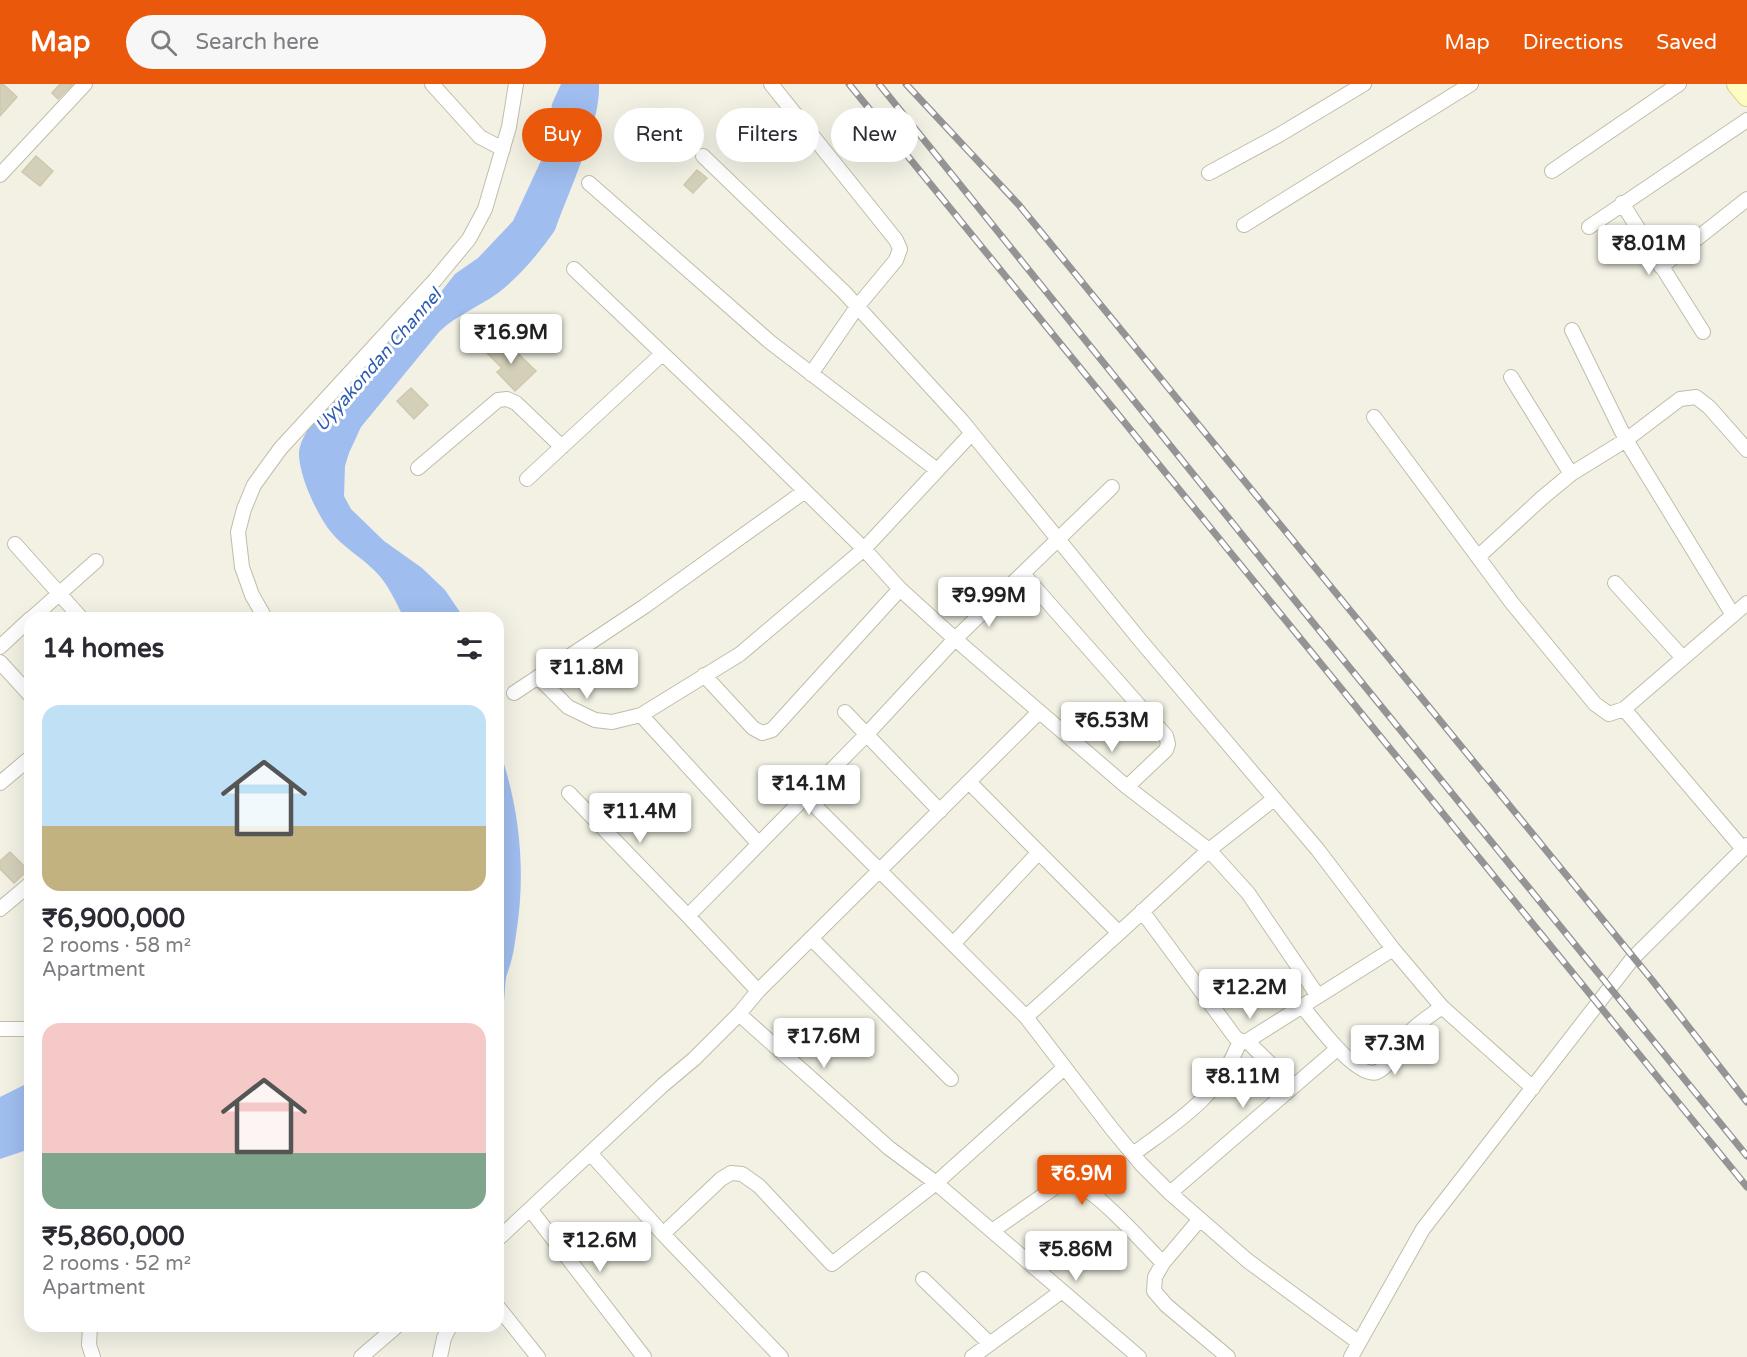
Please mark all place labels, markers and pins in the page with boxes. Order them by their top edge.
pin: ₹8.01M [1600,225,1698,276]
pin: ₹16.9M [462,314,560,365]
pin: ₹9.99M [940,577,1038,628]
pin: ₹11.8M [538,649,636,700]
pin: ₹6.53M [1063,702,1161,753]
pin: ₹14.1M [760,765,858,816]
pin: ₹11.4M [591,793,689,844]
pin: ₹12.2M [1201,969,1299,1020]
pin: ₹17.6M [775,1018,873,1069]
pin: ₹7.3M [1353,1025,1437,1076]
pin: ₹8.11M [1194,1058,1292,1109]
pin: ₹6.9M [1040,1155,1124,1206]
pin: ₹12.6M [551,1222,649,1273]
pin: ₹5.86M [1027,1231,1125,1282]

